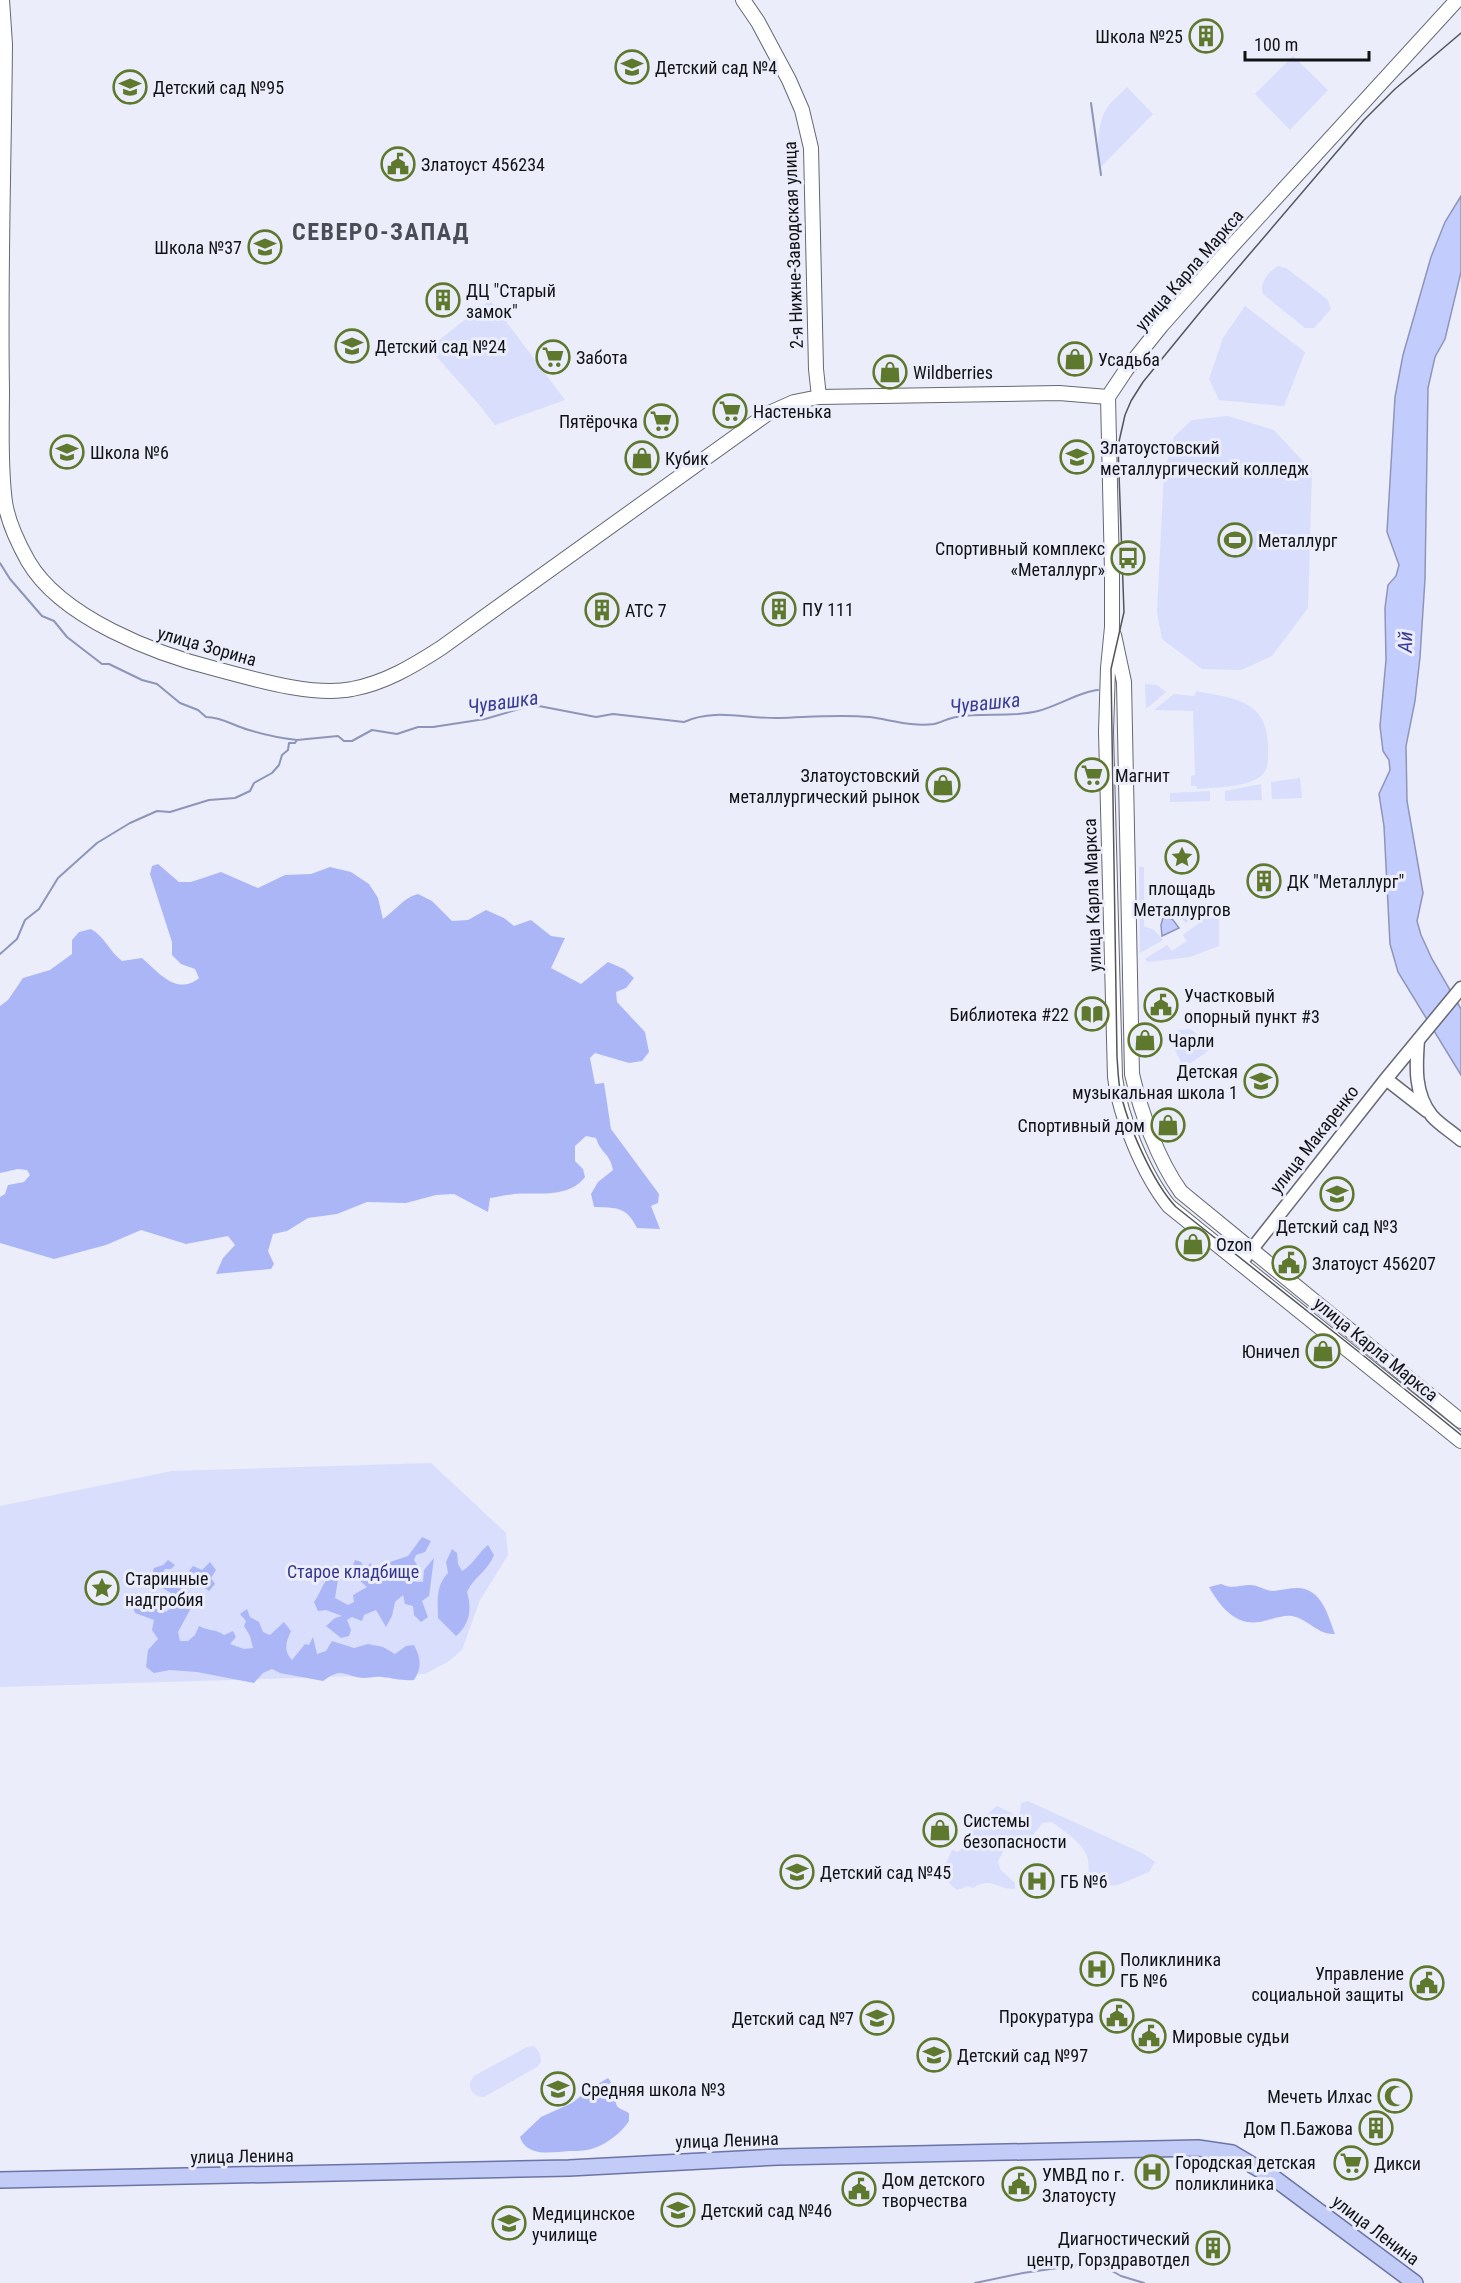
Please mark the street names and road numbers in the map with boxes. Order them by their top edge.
street label: 2-я Нижне-Заводская улица [779,141,807,349]
street label: улица Карла Маркса [1131,205,1247,335]
street label: улица Зорина [155,622,259,670]
street label: улица Карла Маркса [1079,818,1105,972]
street label: улица Макаренко [1265,1081,1363,1197]
street label: улица Карла Маркса [1310,1293,1442,1405]
street label: улица Ленина [675,2128,779,2152]
street label: улица Ленина [190,2145,294,2167]
street label: улица Ленина [1328,2191,1424,2269]

